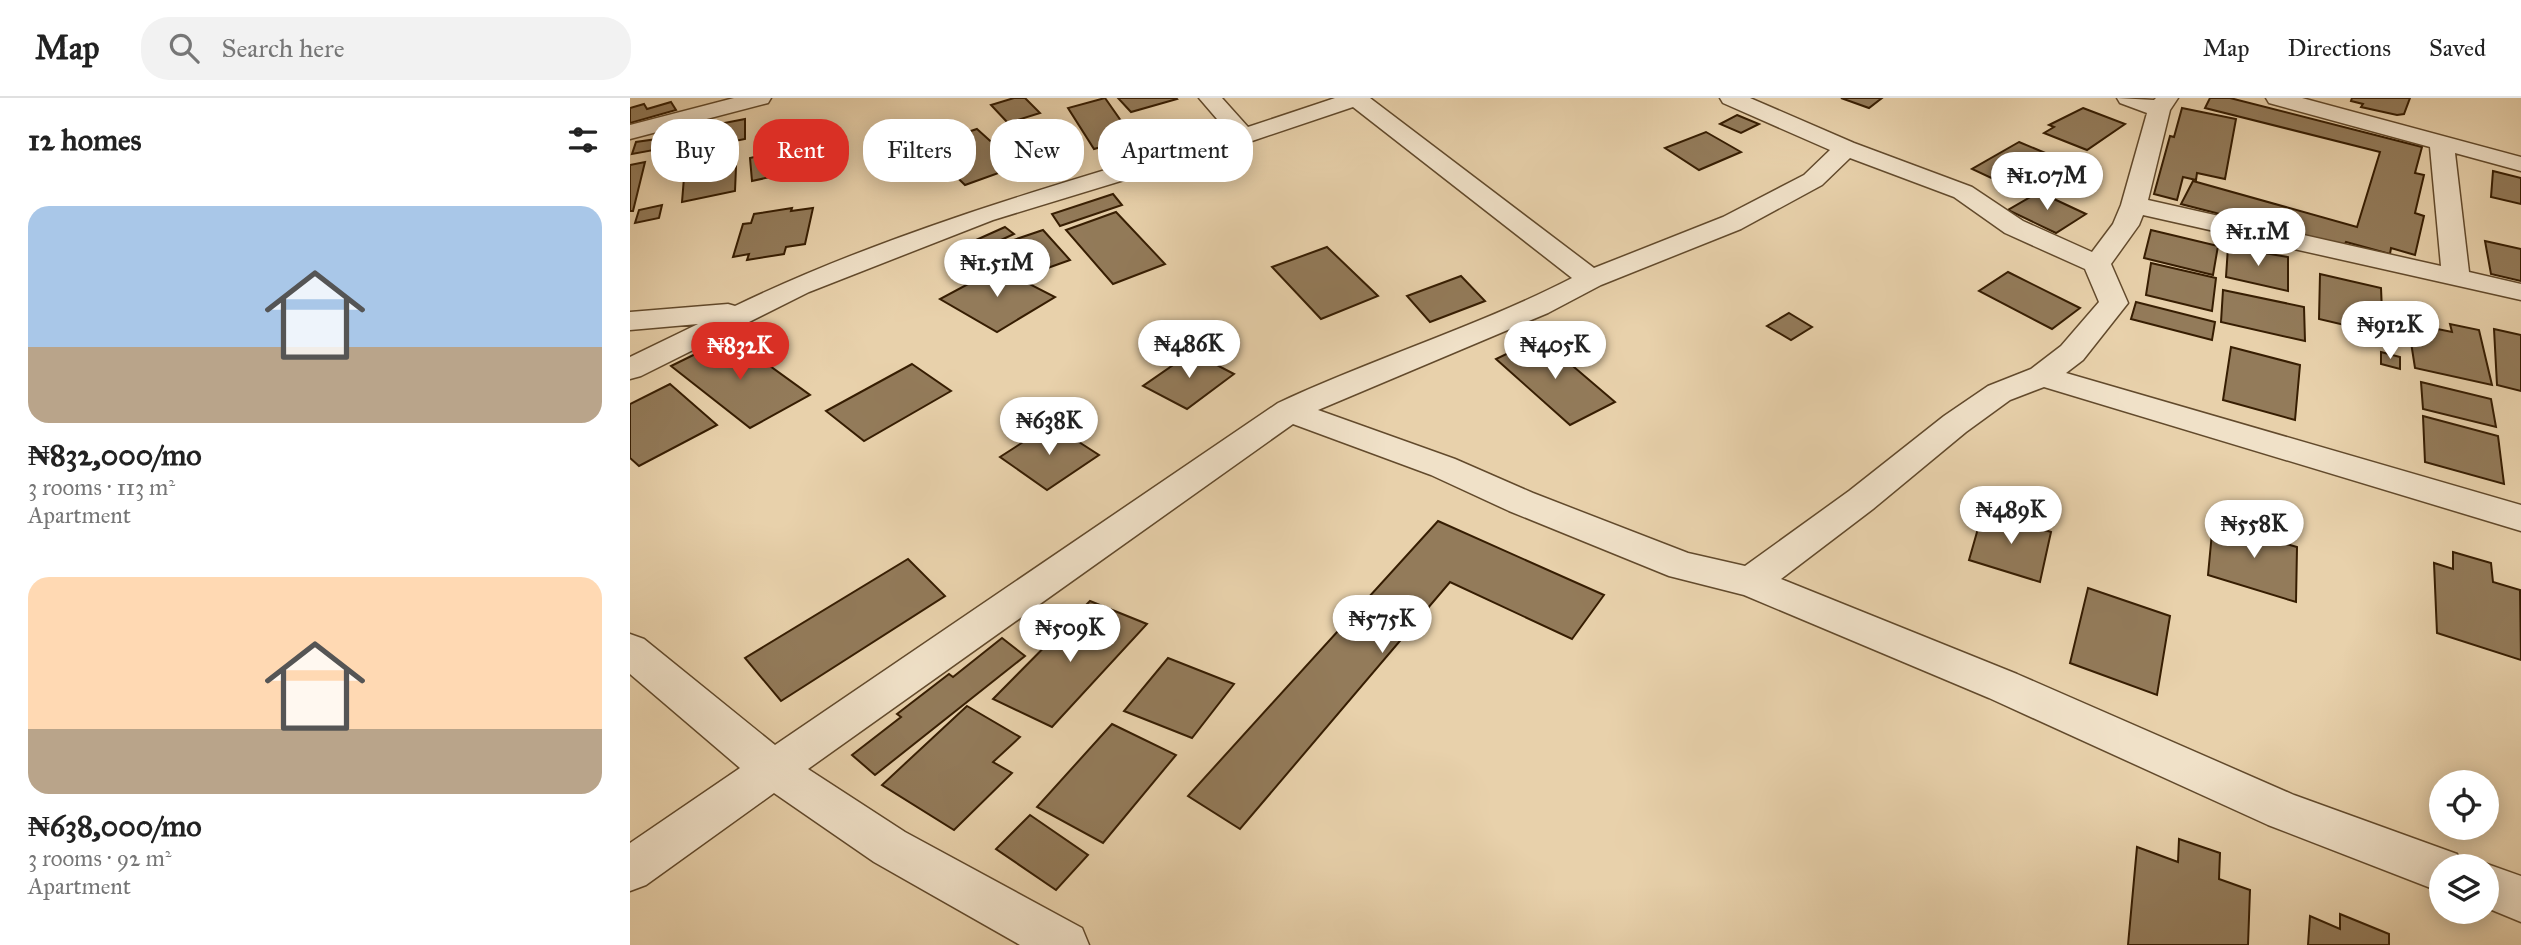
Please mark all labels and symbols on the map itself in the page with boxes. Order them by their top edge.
pin: ₦1.07M [1990,152,2104,212]
pin: ₦1.1M [2209,208,2307,268]
pin: ₦1.51M [940,240,1054,299]
pin: ₦912K [2341,302,2439,361]
pin: ₦486K [1140,320,1238,380]
pin: ₦832K [691,322,789,382]
pin: ₦405K [1506,322,1604,381]
pin: ₦638K [1000,398,1098,457]
pin: ₦489K [1962,486,2060,546]
pin: ₦558K [2205,500,2303,560]
pin: ₦575K [1333,596,1431,655]
pin: ₦509K [1021,604,1119,664]

